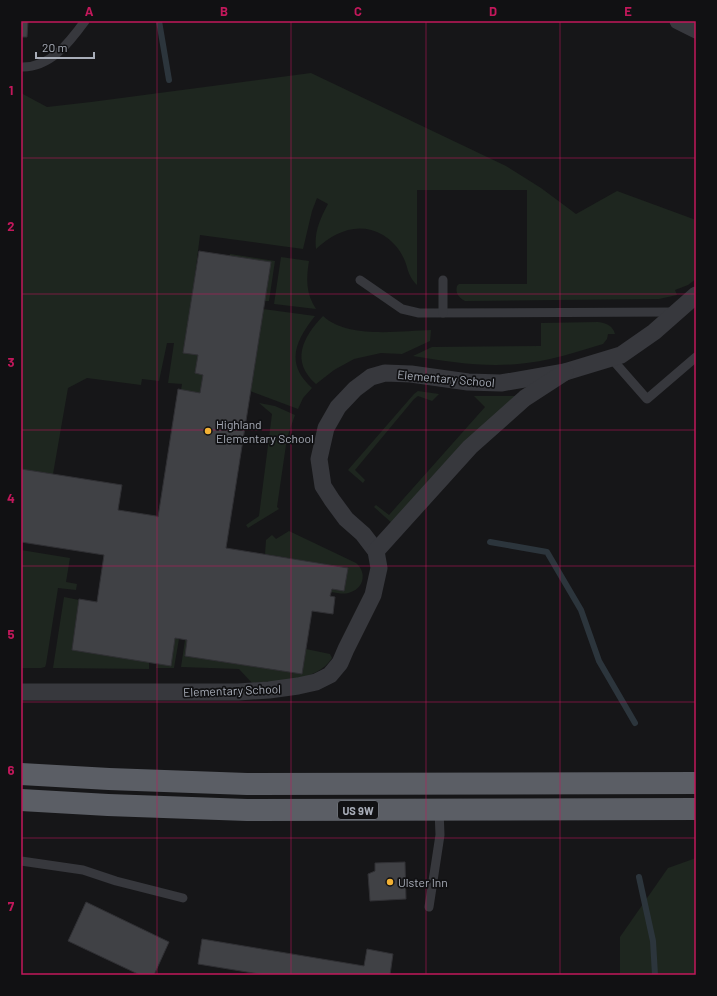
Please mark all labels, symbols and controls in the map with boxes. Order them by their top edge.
text: A [85,3,94,19]
text: B [220,3,228,19]
text: C [354,3,362,19]
text: D [489,3,497,19]
text: E [624,3,632,19]
scale bar [36,34,94,60]
text: 20 m [42,40,68,54]
text: 1 [9,82,13,98]
text: 2 [7,218,15,234]
text: 3 [7,354,15,370]
street label: Elementary School [397,367,495,389]
place label: Highland Elementary School [216,417,314,445]
marker: Highland Elementary School [203,426,213,436]
text: 4 [7,490,15,506]
text: 5 [7,626,15,642]
street label: Elementary School [183,681,281,699]
text: 6 [8,762,15,778]
road number: US 9W [338,801,378,819]
place label: Ulster Inn [398,875,448,889]
marker: Ulster Inn [385,877,395,887]
text: 7 [8,898,15,914]

